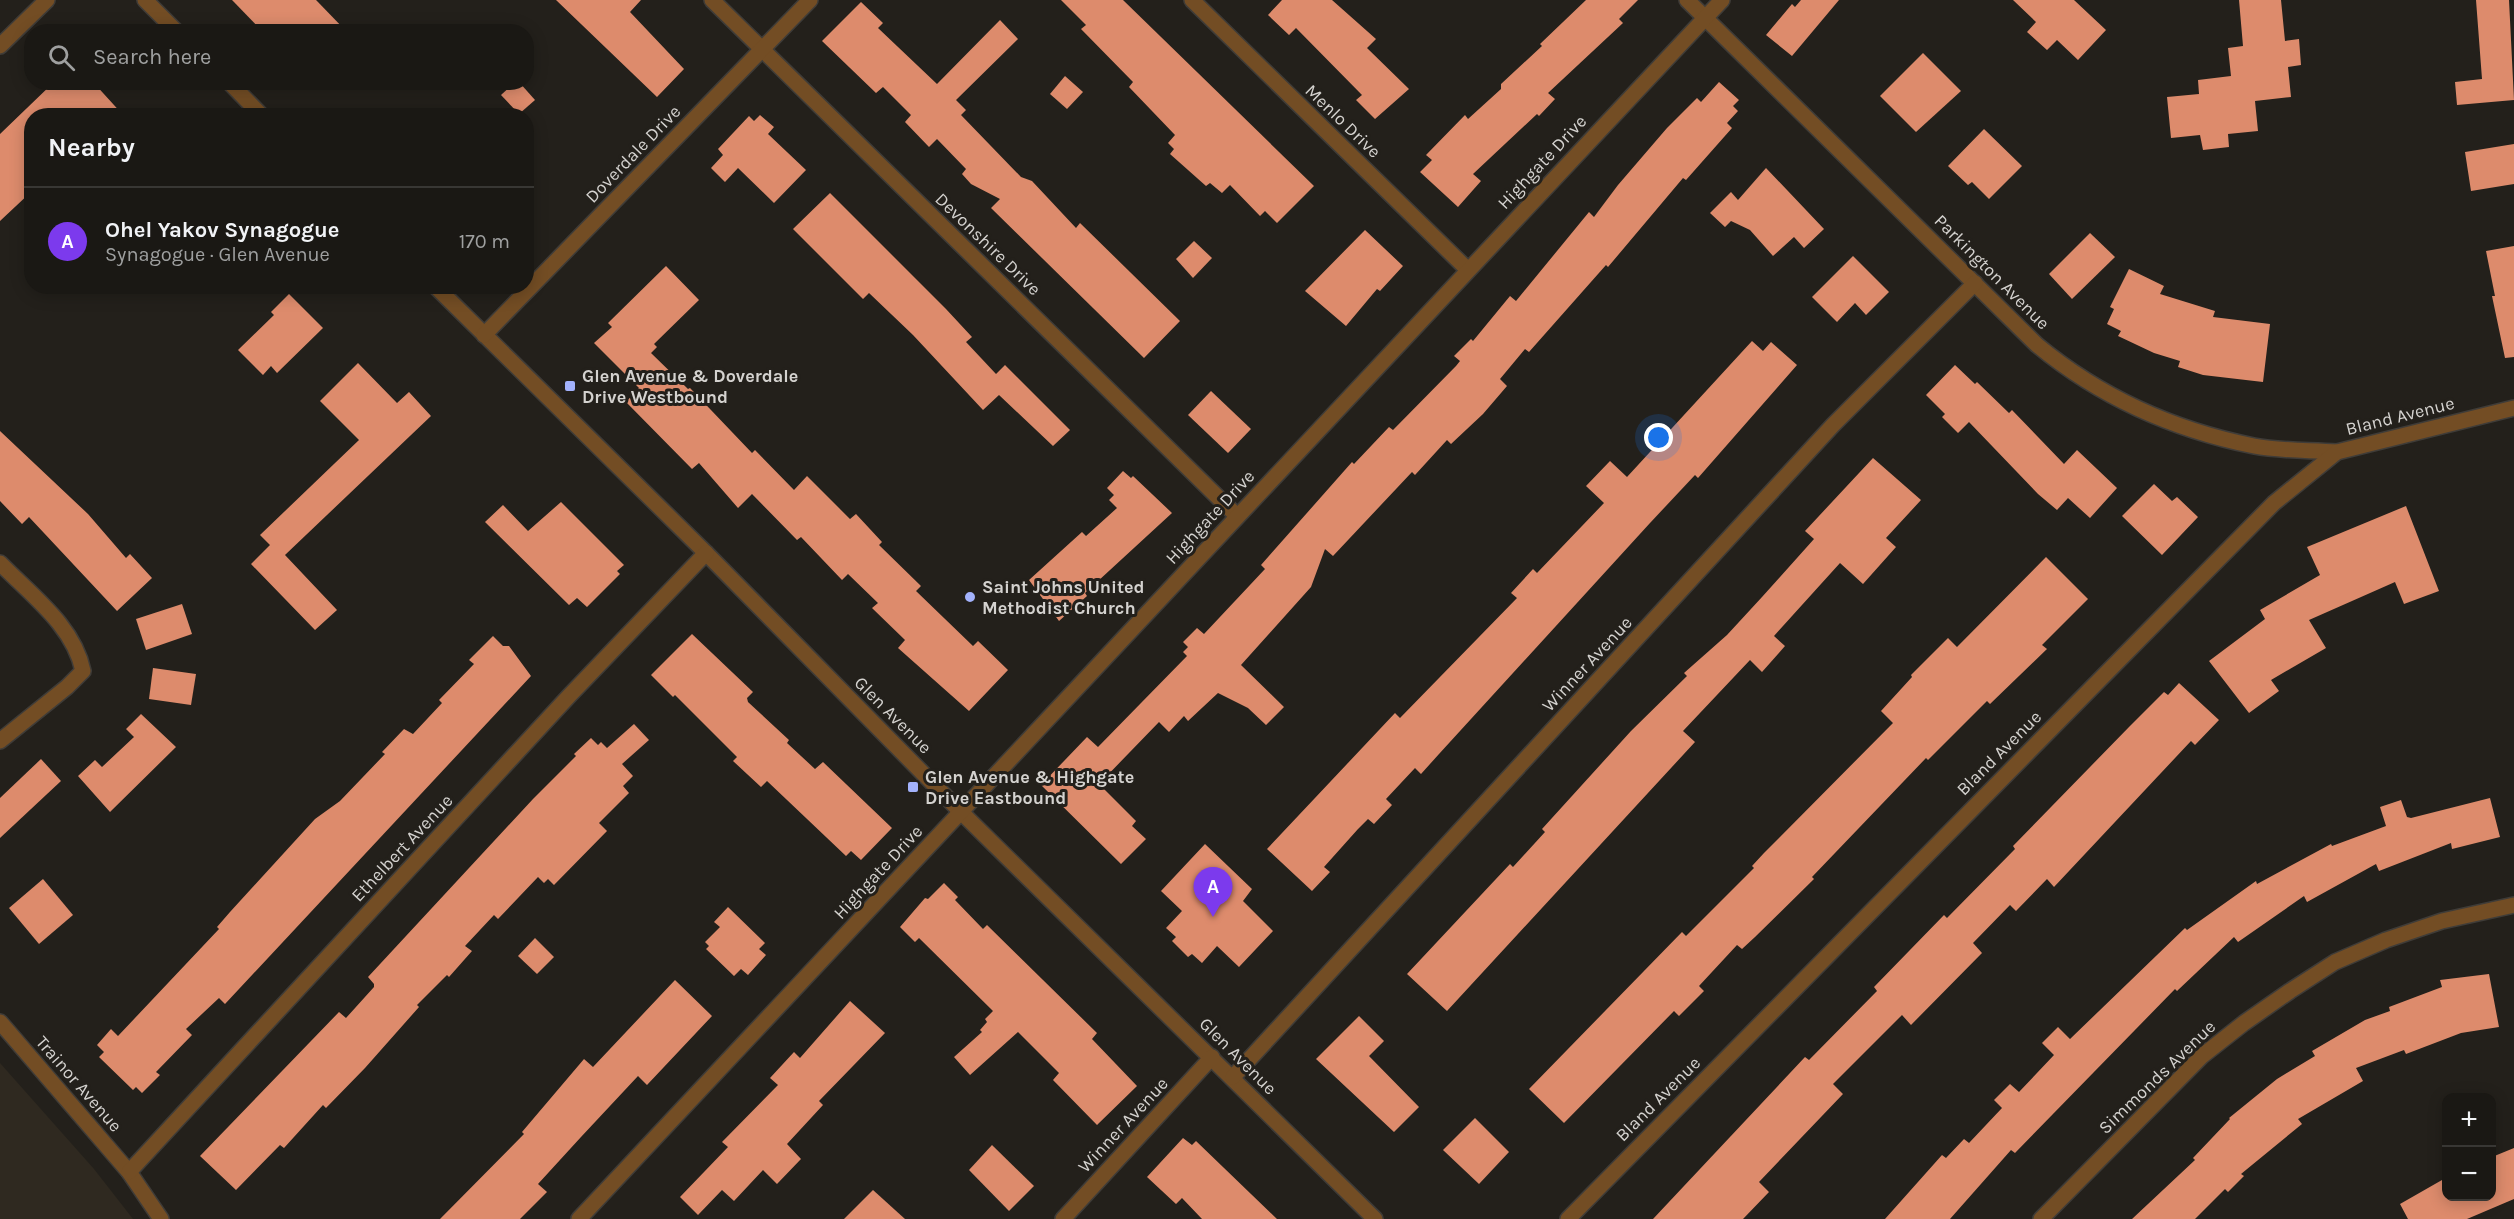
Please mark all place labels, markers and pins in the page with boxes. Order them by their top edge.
place label: Glen Avenue & Doverdale Drive Westbound [582,365,798,408]
marker: Glen Avenue & Doverdale Drive Westbound [563,379,577,393]
place label: Saint Johns United Methodist Church [982,576,1145,619]
marker: Saint Johns United Methodist Church [963,590,977,604]
place label: Glen Avenue & Highgate Drive Eastbound [925,766,1134,809]
marker: Glen Avenue & Highgate Drive Eastbound [906,780,920,794]
pin: A [1194,868,1232,917]

